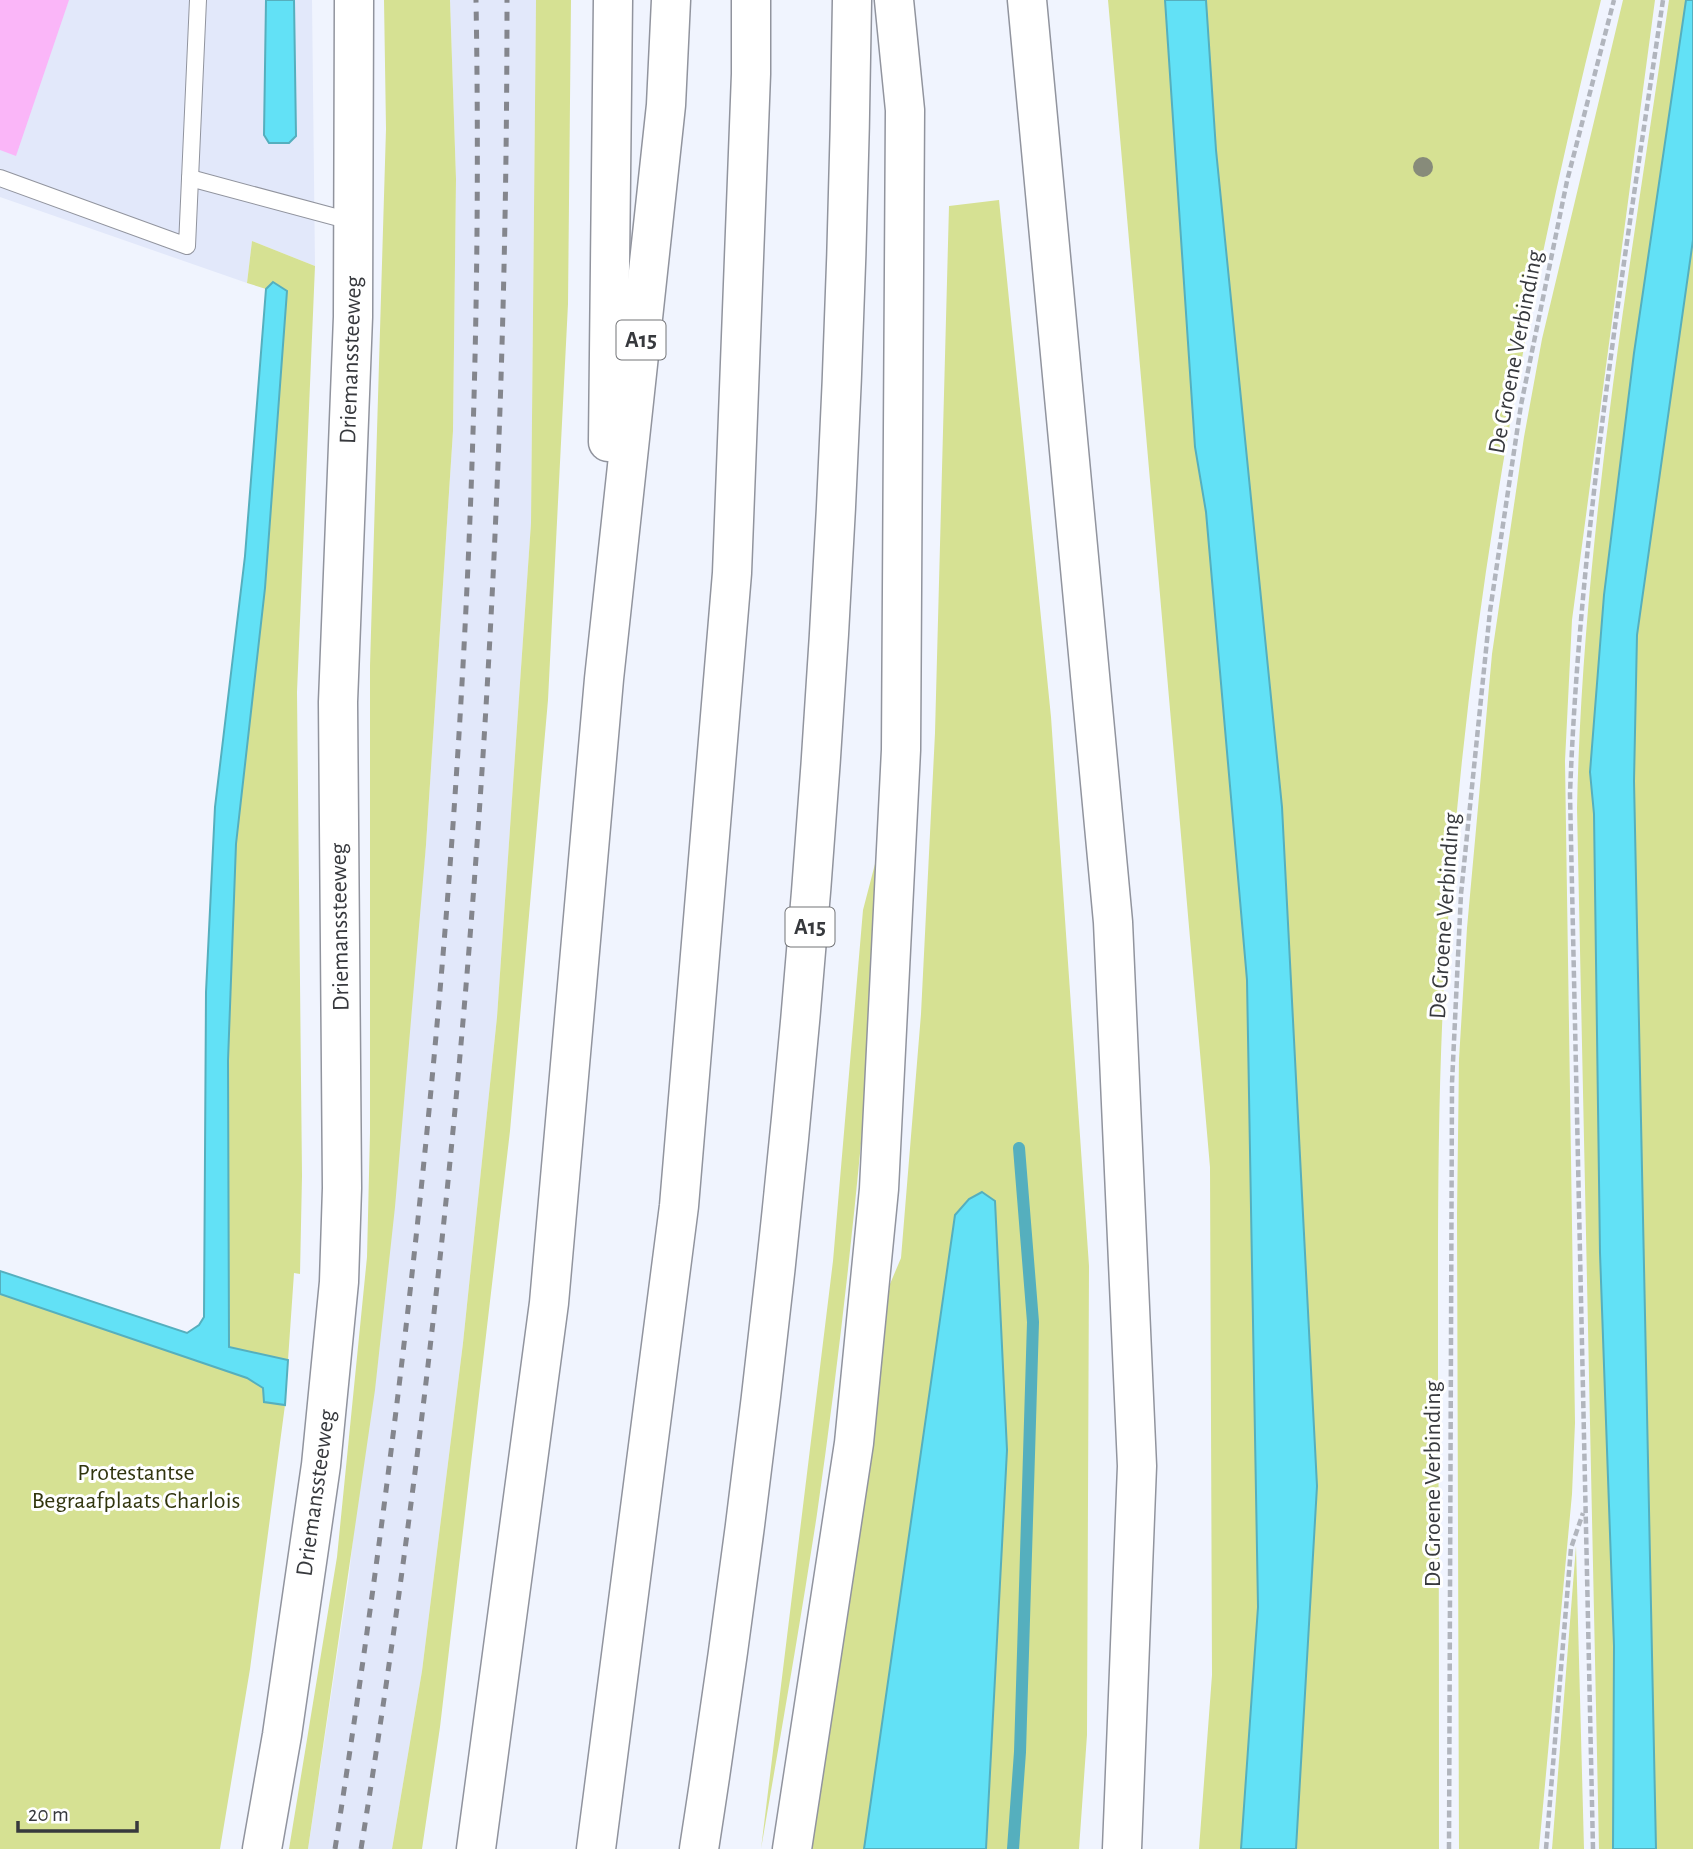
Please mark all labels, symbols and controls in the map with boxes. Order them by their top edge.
street label: De Groene Verbinding [1485,248,1548,456]
street label: Driemanssteeweg [336,275,366,444]
road number: A15 [616,320,666,360]
street label: De Groene Verbinding [1426,812,1464,1020]
street label: Driemanssteeweg [327,842,353,1011]
road number: A15 [786,908,834,946]
street label: De Groene Verbinding [1421,1380,1445,1587]
street label: Driemanssteeweg [292,1408,340,1578]
park label: Protestantse Begraafplaats Charlois [32,1461,240,1513]
scale bar [18,1790,136,1834]
text: 20 m [28,1804,69,1825]

